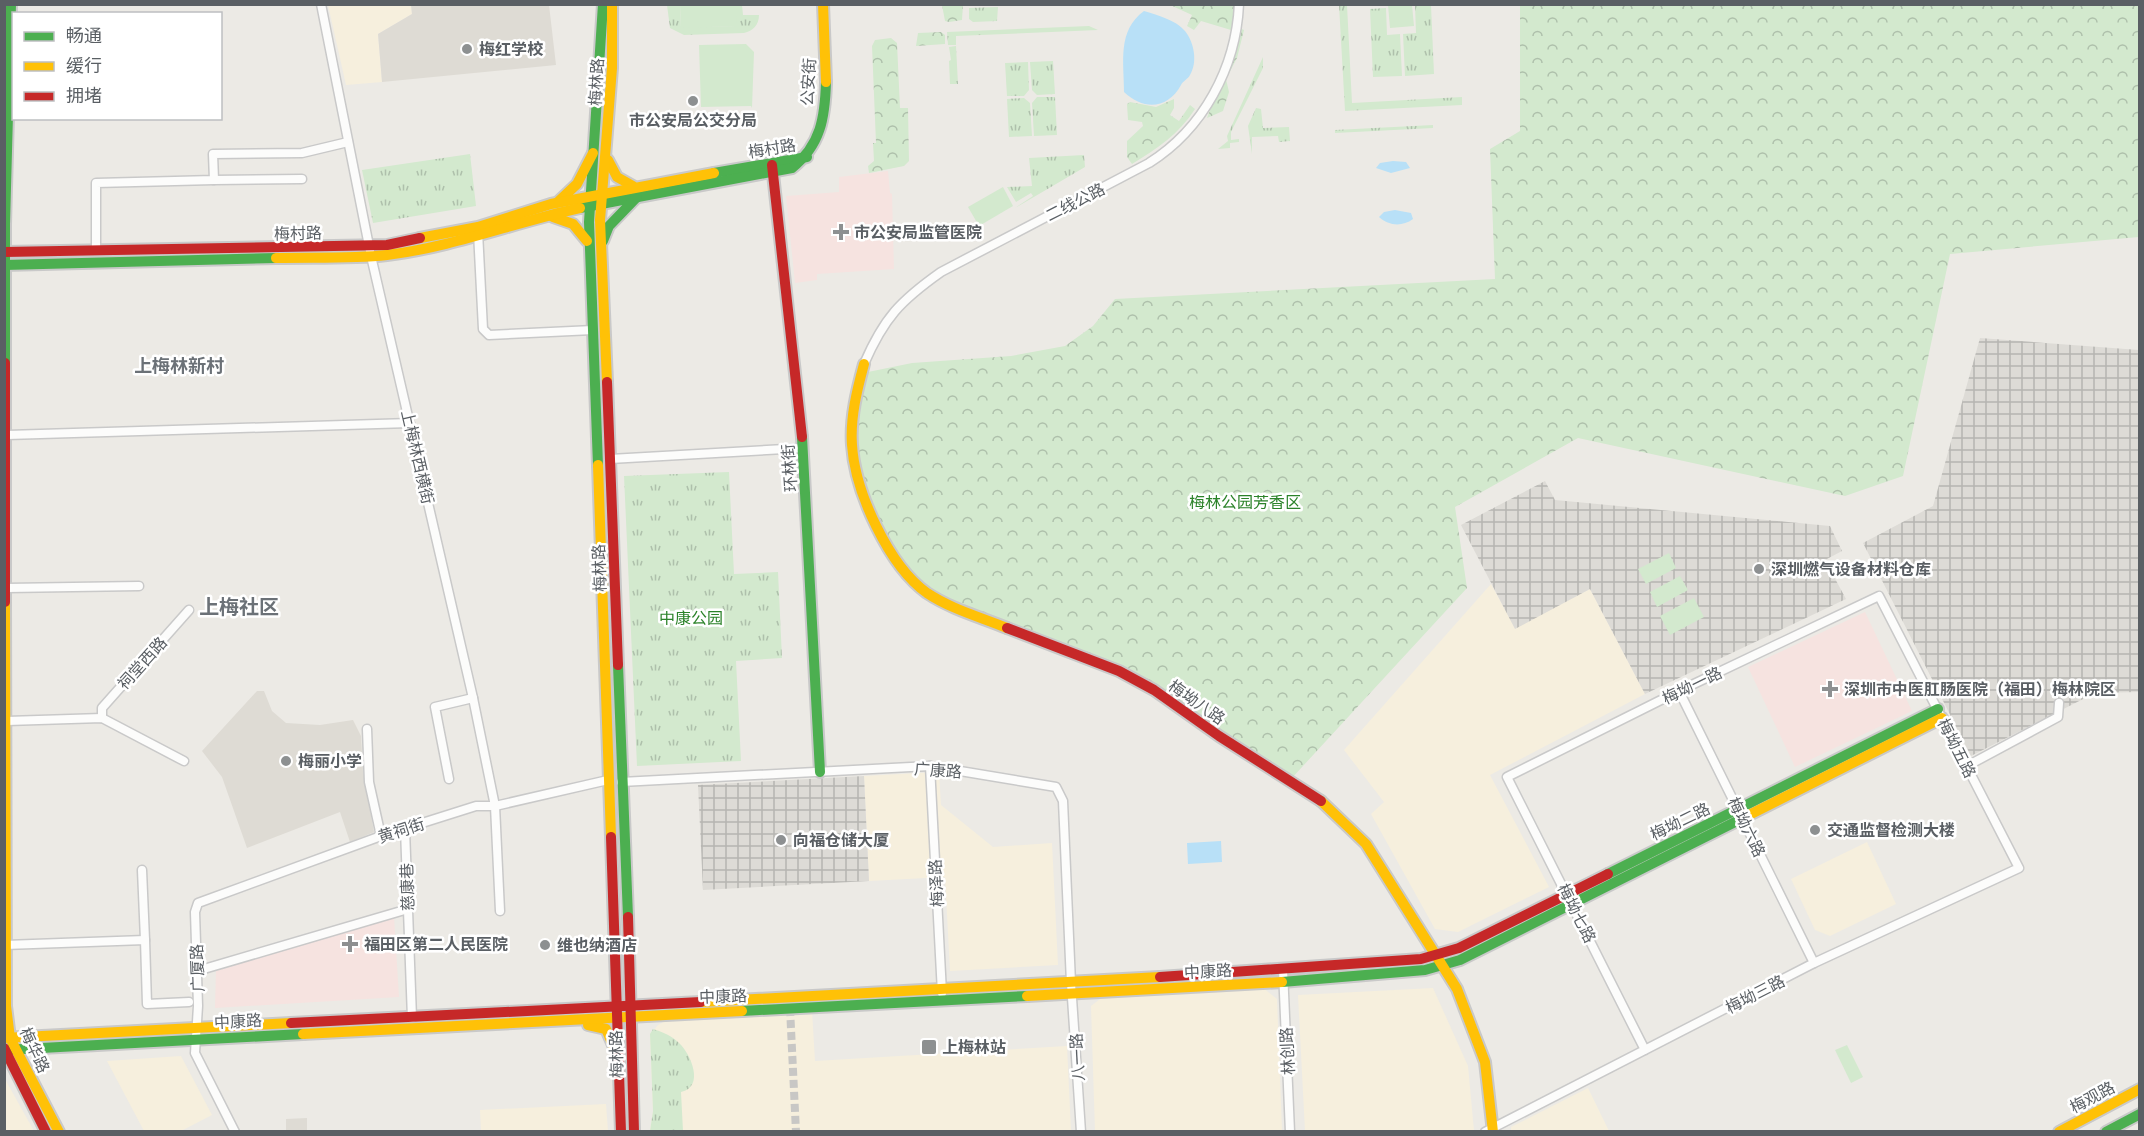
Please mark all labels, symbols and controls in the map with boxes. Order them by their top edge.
legend [12,12,222,120]
text: 畅通 [66,25,102,47]
place label: 梅红学校 [479,40,544,59]
marker: 梅红学校 [460,42,474,56]
text: 缓行 [66,55,102,77]
street label: 梅林路 [586,58,607,106]
street label: 公安街 [798,58,819,106]
text: 拥堵 [66,85,102,107]
marker: 市公安局公交分局 [686,94,700,108]
place label: 市公安局公交分局 [629,111,757,130]
street label: 梅村路 [747,135,797,162]
street label: 二线公路 [1042,179,1108,225]
marker: 市公安局监管医院 [832,223,850,241]
place label: 市公安局监管医院 [854,223,982,242]
street label: 梅村路 [274,224,322,243]
district label: 上梅林新村 [134,355,224,377]
street label: 上梅林西横街 [397,408,438,506]
street label: 环林街 [778,443,801,493]
park label: 梅林公园芳香区 [1189,493,1301,512]
street label: 梅林路 [589,544,610,592]
place label: 深圳燃气设备材料仓库 [1771,560,1931,579]
marker: 深圳燃气设备材料仓库 [1752,562,1766,576]
district label: 上梅社区 [199,595,279,619]
park label: 中康公园 [659,609,723,628]
street label: 祠堂西路 [114,633,171,693]
street label: 梅坳一路 [1659,663,1725,708]
street label: 梅坳八路 [1165,676,1228,729]
marker: 深圳市中医肛肠医院（福田）梅林院区 [1821,680,1839,698]
place label: 深圳市中医肛肠医院（福田）梅林院区 [1844,680,2116,699]
street label: 梅坳五路 [1934,715,1980,781]
place label: 梅丽小学 [298,752,362,771]
marker: 梅丽小学 [279,754,293,768]
street label: 广康路 [913,759,963,782]
street label: 梅坳六路 [1724,794,1769,860]
street label: 梅坳二路 [1647,799,1713,844]
street label: 黄祠街 [375,814,427,847]
place label: 交通监督检测大楼 [1827,821,1955,840]
marker: 交通监督检测大楼 [1808,823,1822,837]
place label: 向福仓储大厦 [793,831,889,850]
marker: 向福仓储大厦 [774,833,788,847]
street label: 梅泽路 [926,859,947,907]
street label: 慈康巷 [397,863,418,911]
street label: 梅坳七路 [1554,880,1600,946]
marker: 福田区第二人民医院 [341,935,359,953]
place label: 福田区第二人民医院 [364,935,508,954]
place label: 维也纳酒店 [557,936,637,955]
marker: 维也纳酒店 [538,938,552,952]
street label: 广厦路 [187,944,208,992]
street label: 中康路 [1184,961,1232,982]
street label: 梅坳三路 [1722,971,1788,1017]
street label: 中康路 [699,986,747,1007]
street label: 中康路 [214,1011,262,1032]
street label: 梅华路 [16,1024,53,1076]
street label: 林创路 [1277,1027,1298,1075]
street label: 梅林路 [607,1030,626,1078]
street label: 八一路 [1067,1033,1088,1081]
marker: 上梅林站 [920,1038,938,1056]
place label: 上梅林站 [942,1038,1006,1057]
street label: 梅观路 [2067,1078,2118,1117]

